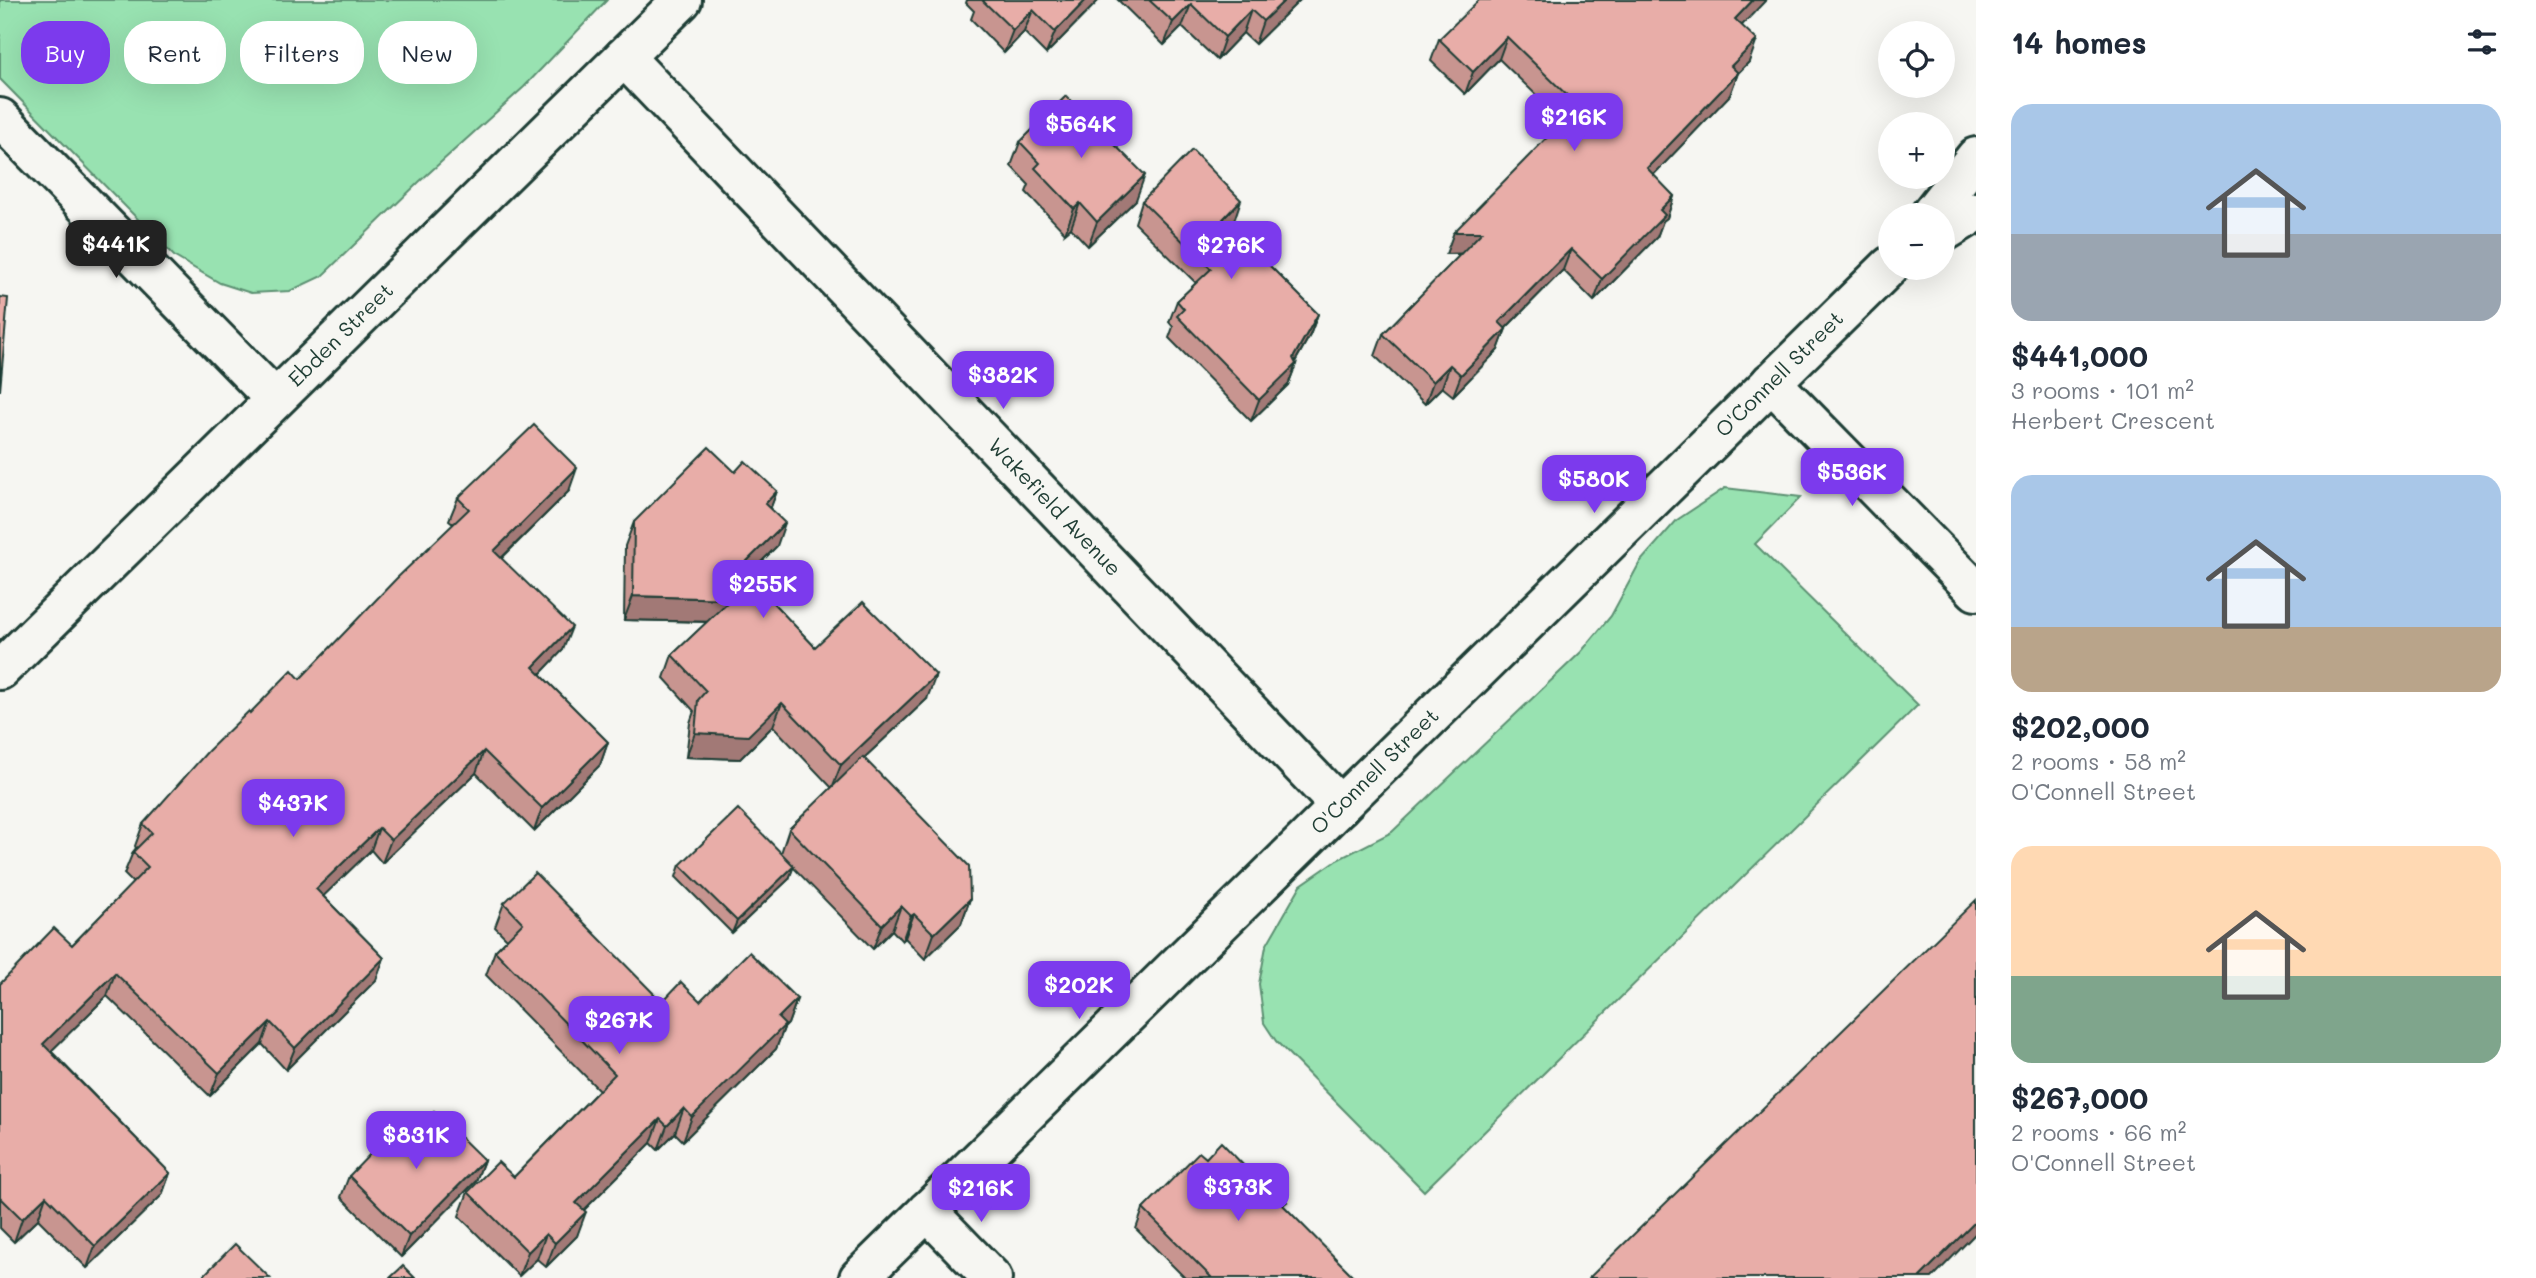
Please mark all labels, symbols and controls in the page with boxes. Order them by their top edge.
chip: Buy [21,21,110,84]
chip: Rent [124,21,226,84]
chip: Filters [240,21,364,84]
chip: New [378,21,477,84]
map controls [1878,21,1955,280]
button: locate [1878,21,1955,98]
text: 14 homes [2011,22,2147,62]
icon: filters [2463,23,2501,61]
pin: $216K [1525,94,1623,153]
pin: $564K [1032,100,1130,160]
text: $216K [1541,101,1607,131]
text: $564K [1045,108,1117,138]
button: + [1878,112,1955,189]
icon: home [2193,150,2319,276]
button: − [1878,203,1955,280]
pin: $441K [67,220,165,280]
pin: $276K [1182,222,1280,281]
text: $441K [82,228,150,258]
text: $276K [1197,229,1265,259]
street label: Ebden Street [282,276,398,392]
street label: O'Connell Street [1709,304,1848,442]
text: $441,000 [2011,335,2148,375]
pin: $382K [954,352,1052,411]
text: $382K [968,359,1038,389]
text: 3 rooms · 101 m² [2011,375,2194,405]
text: Herbert Crescent [2011,405,2215,435]
street label: Wakefield Avenue [983,431,1128,581]
pin: $536K [1803,448,1901,508]
pin: $580K [1545,456,1643,515]
text: $536K [1817,456,1887,486]
text: $580K [1558,463,1630,493]
icon: home [2193,521,2319,647]
pin: $255K [714,560,812,620]
text: $255K [728,568,798,598]
street label: O'Connell Street [1304,702,1444,839]
text: $202,000 [2011,706,2149,746]
text: 2 rooms · 58 m² [2011,746,2186,776]
text: O'Connell Street [2011,776,2196,806]
pin: $437K [244,780,342,839]
text: $437K [258,787,328,817]
icon: home [2193,892,2319,1018]
pin: $202K [1030,962,1128,1021]
text: $202K [1044,969,1114,999]
pin: $267K [570,996,668,1056]
text: $267K [585,1004,653,1034]
text: $267,000 [2011,1077,2148,1117]
pin: $831K [367,1112,465,1171]
text: 2 rooms · 66 m² [2011,1117,2186,1147]
text: $831K [382,1119,450,1149]
text: O'Connell Street [2011,1147,2196,1177]
pin: $216K [932,1164,1030,1224]
pin: $373K [1189,1164,1287,1223]
text: $373K [1203,1171,1273,1201]
text: $216K [948,1172,1014,1202]

